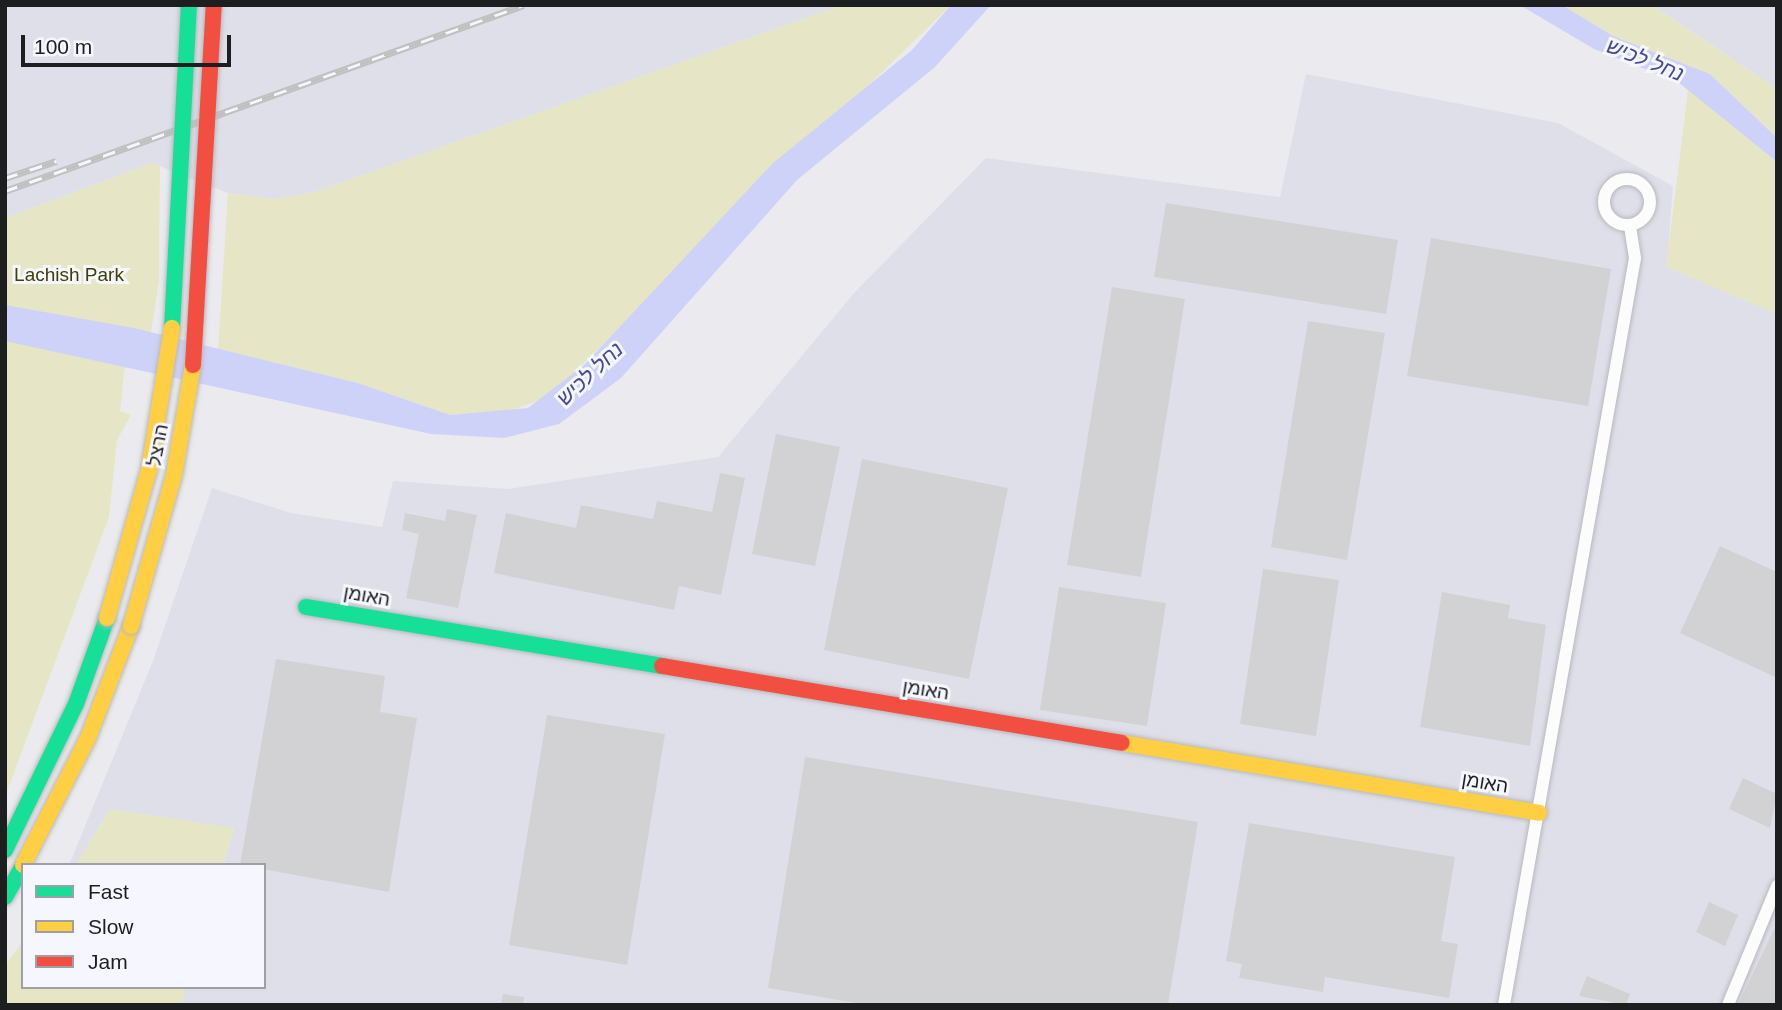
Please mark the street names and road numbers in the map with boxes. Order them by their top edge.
street label: הרצל [143,422,173,468]
street label: האומן [342,581,392,611]
street label: האומן [901,675,951,705]
street label: האומן [1460,768,1510,798]

